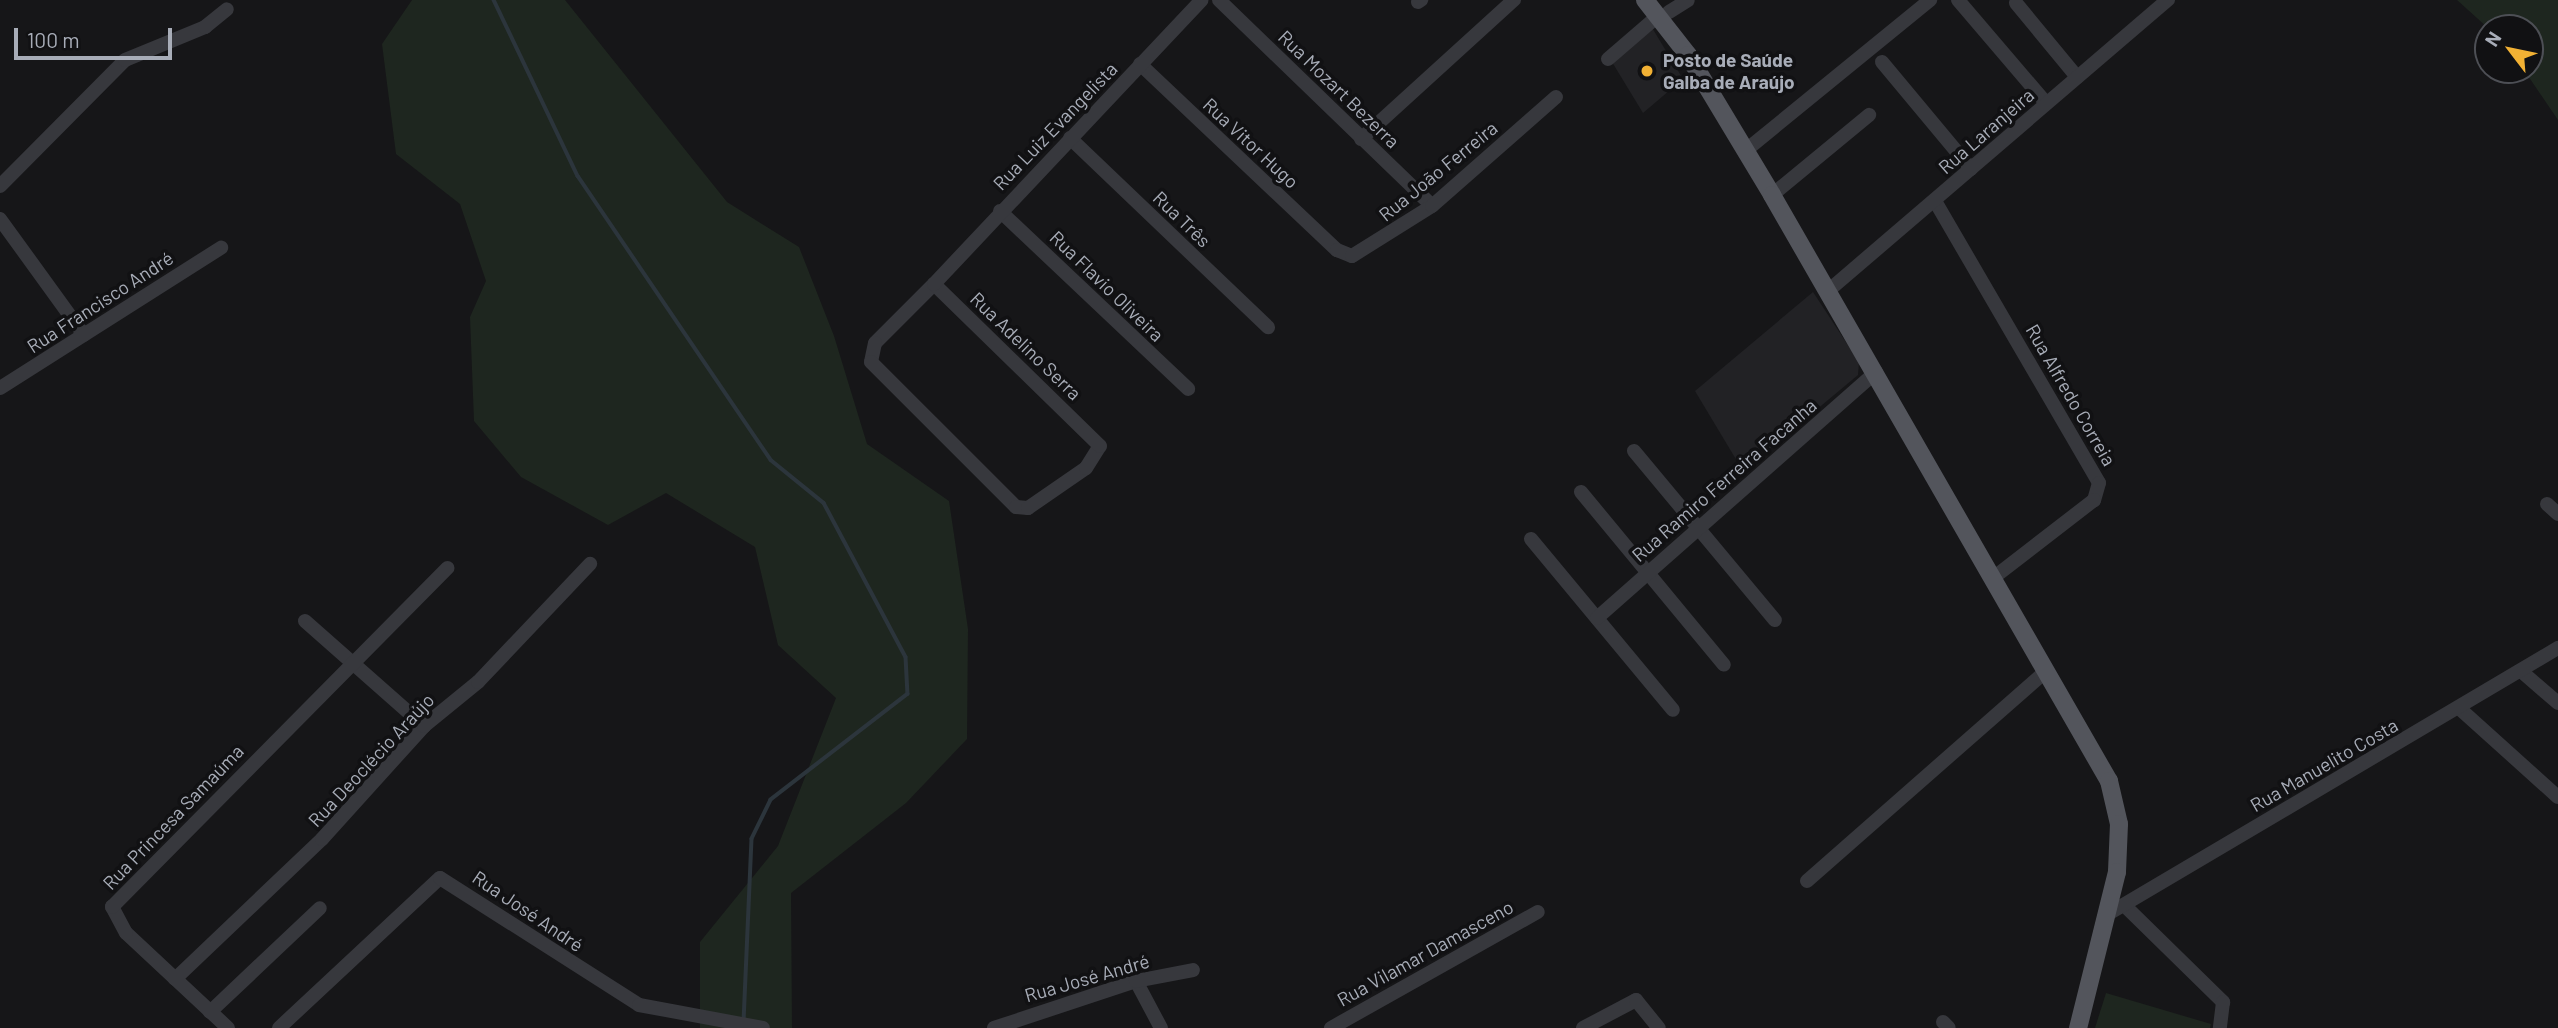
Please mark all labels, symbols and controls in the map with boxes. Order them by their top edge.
scale bar [18,14,175,58]
north arrow [2474,14,2544,84]
street label: Rua Mozart Bezerra [1274,25,1404,153]
text: 100 m [27,27,80,52]
text: N [2479,27,2506,50]
place label: Posto de Saúde Galba de Araújo [1663,49,1795,93]
street label: Rua Luiz Evangelista [988,57,1122,195]
marker: Posto de Saúde Galba de Araújo [1637,61,1657,81]
street label: Rua Laranjeira [1934,83,2038,179]
street label: Rua Vitor Hugo [1199,93,1303,193]
street label: Rua João Ferreira [1374,116,1502,226]
street label: Rua Três [1149,186,1215,252]
street label: Rua Flavio Oliveira [1045,226,1169,346]
street label: Rua Francisco André [23,246,177,358]
street label: Rua Adelino Serra [966,287,1086,405]
street label: Rua Alfredo Correia [2021,320,2121,470]
street label: Rua Ramiro Ferreira Facanha [1627,394,1821,566]
street label: Rua Deoclécio Araújo [303,689,439,831]
street label: Rua Manuelito Costa [2246,713,2402,817]
street label: Rua Princesa Samaúma [98,740,248,894]
street label: Rua José André [468,866,588,956]
street label: Rua Vilamar Damasceno [1333,895,1517,1011]
street label: Rua José André [1022,949,1152,1007]

